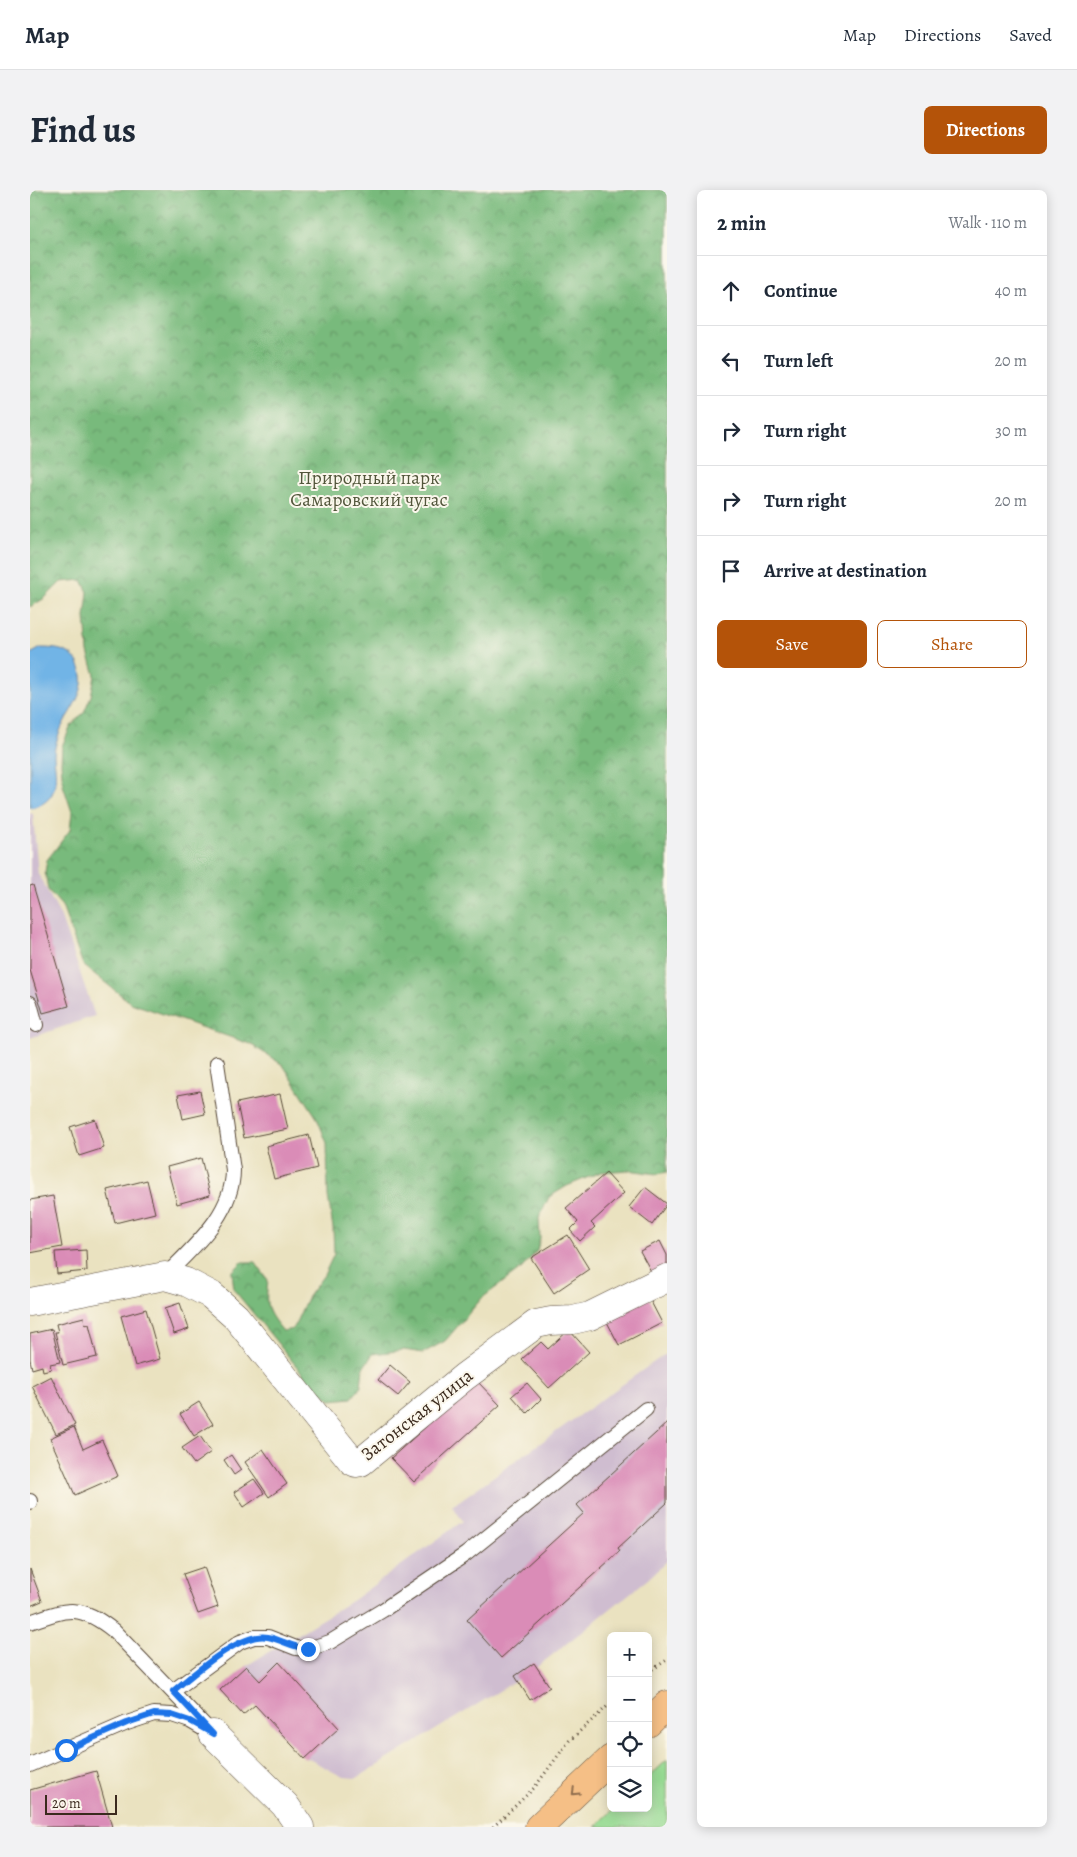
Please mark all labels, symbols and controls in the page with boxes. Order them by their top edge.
text: Map [25,19,69,51]
text: Map [843,23,876,47]
text: Directions [904,23,981,47]
text: Saved [1009,23,1052,47]
text: Find us [30,106,136,154]
button: Directions [924,106,1047,154]
text: 2 min [717,209,766,237]
text: Walk · 110 m [949,212,1027,234]
icon: ahead [717,277,745,305]
text: Continue [764,278,838,304]
text: 40 m [995,280,1027,302]
icon: left [717,347,745,375]
text: Turn left [764,348,833,374]
text: 20 m [994,350,1027,372]
icon: right [717,417,745,445]
text: Turn right [764,418,846,444]
text: 30 m [995,420,1027,442]
park label: Природный парк Самаровский чугас [290,465,448,513]
icon: right [717,487,745,515]
text: Turn right [764,488,846,514]
text: 20 m [994,490,1027,512]
icon: arrive [717,557,745,585]
text: Arrive at destination [764,558,927,584]
button: Save [717,620,867,668]
button: Share [877,620,1027,668]
street label: Затонская улица [355,1363,479,1467]
map controls [607,1632,652,1812]
button: + [607,1632,652,1677]
route end [297,1638,320,1661]
button: − [607,1677,652,1722]
button: locate [607,1722,652,1767]
route start [55,1739,78,1762]
button: layers [607,1767,652,1812]
one-way arrow [572,1786,581,1795]
scale bar [45,1792,118,1815]
text: 20 m [52,1794,81,1813]

